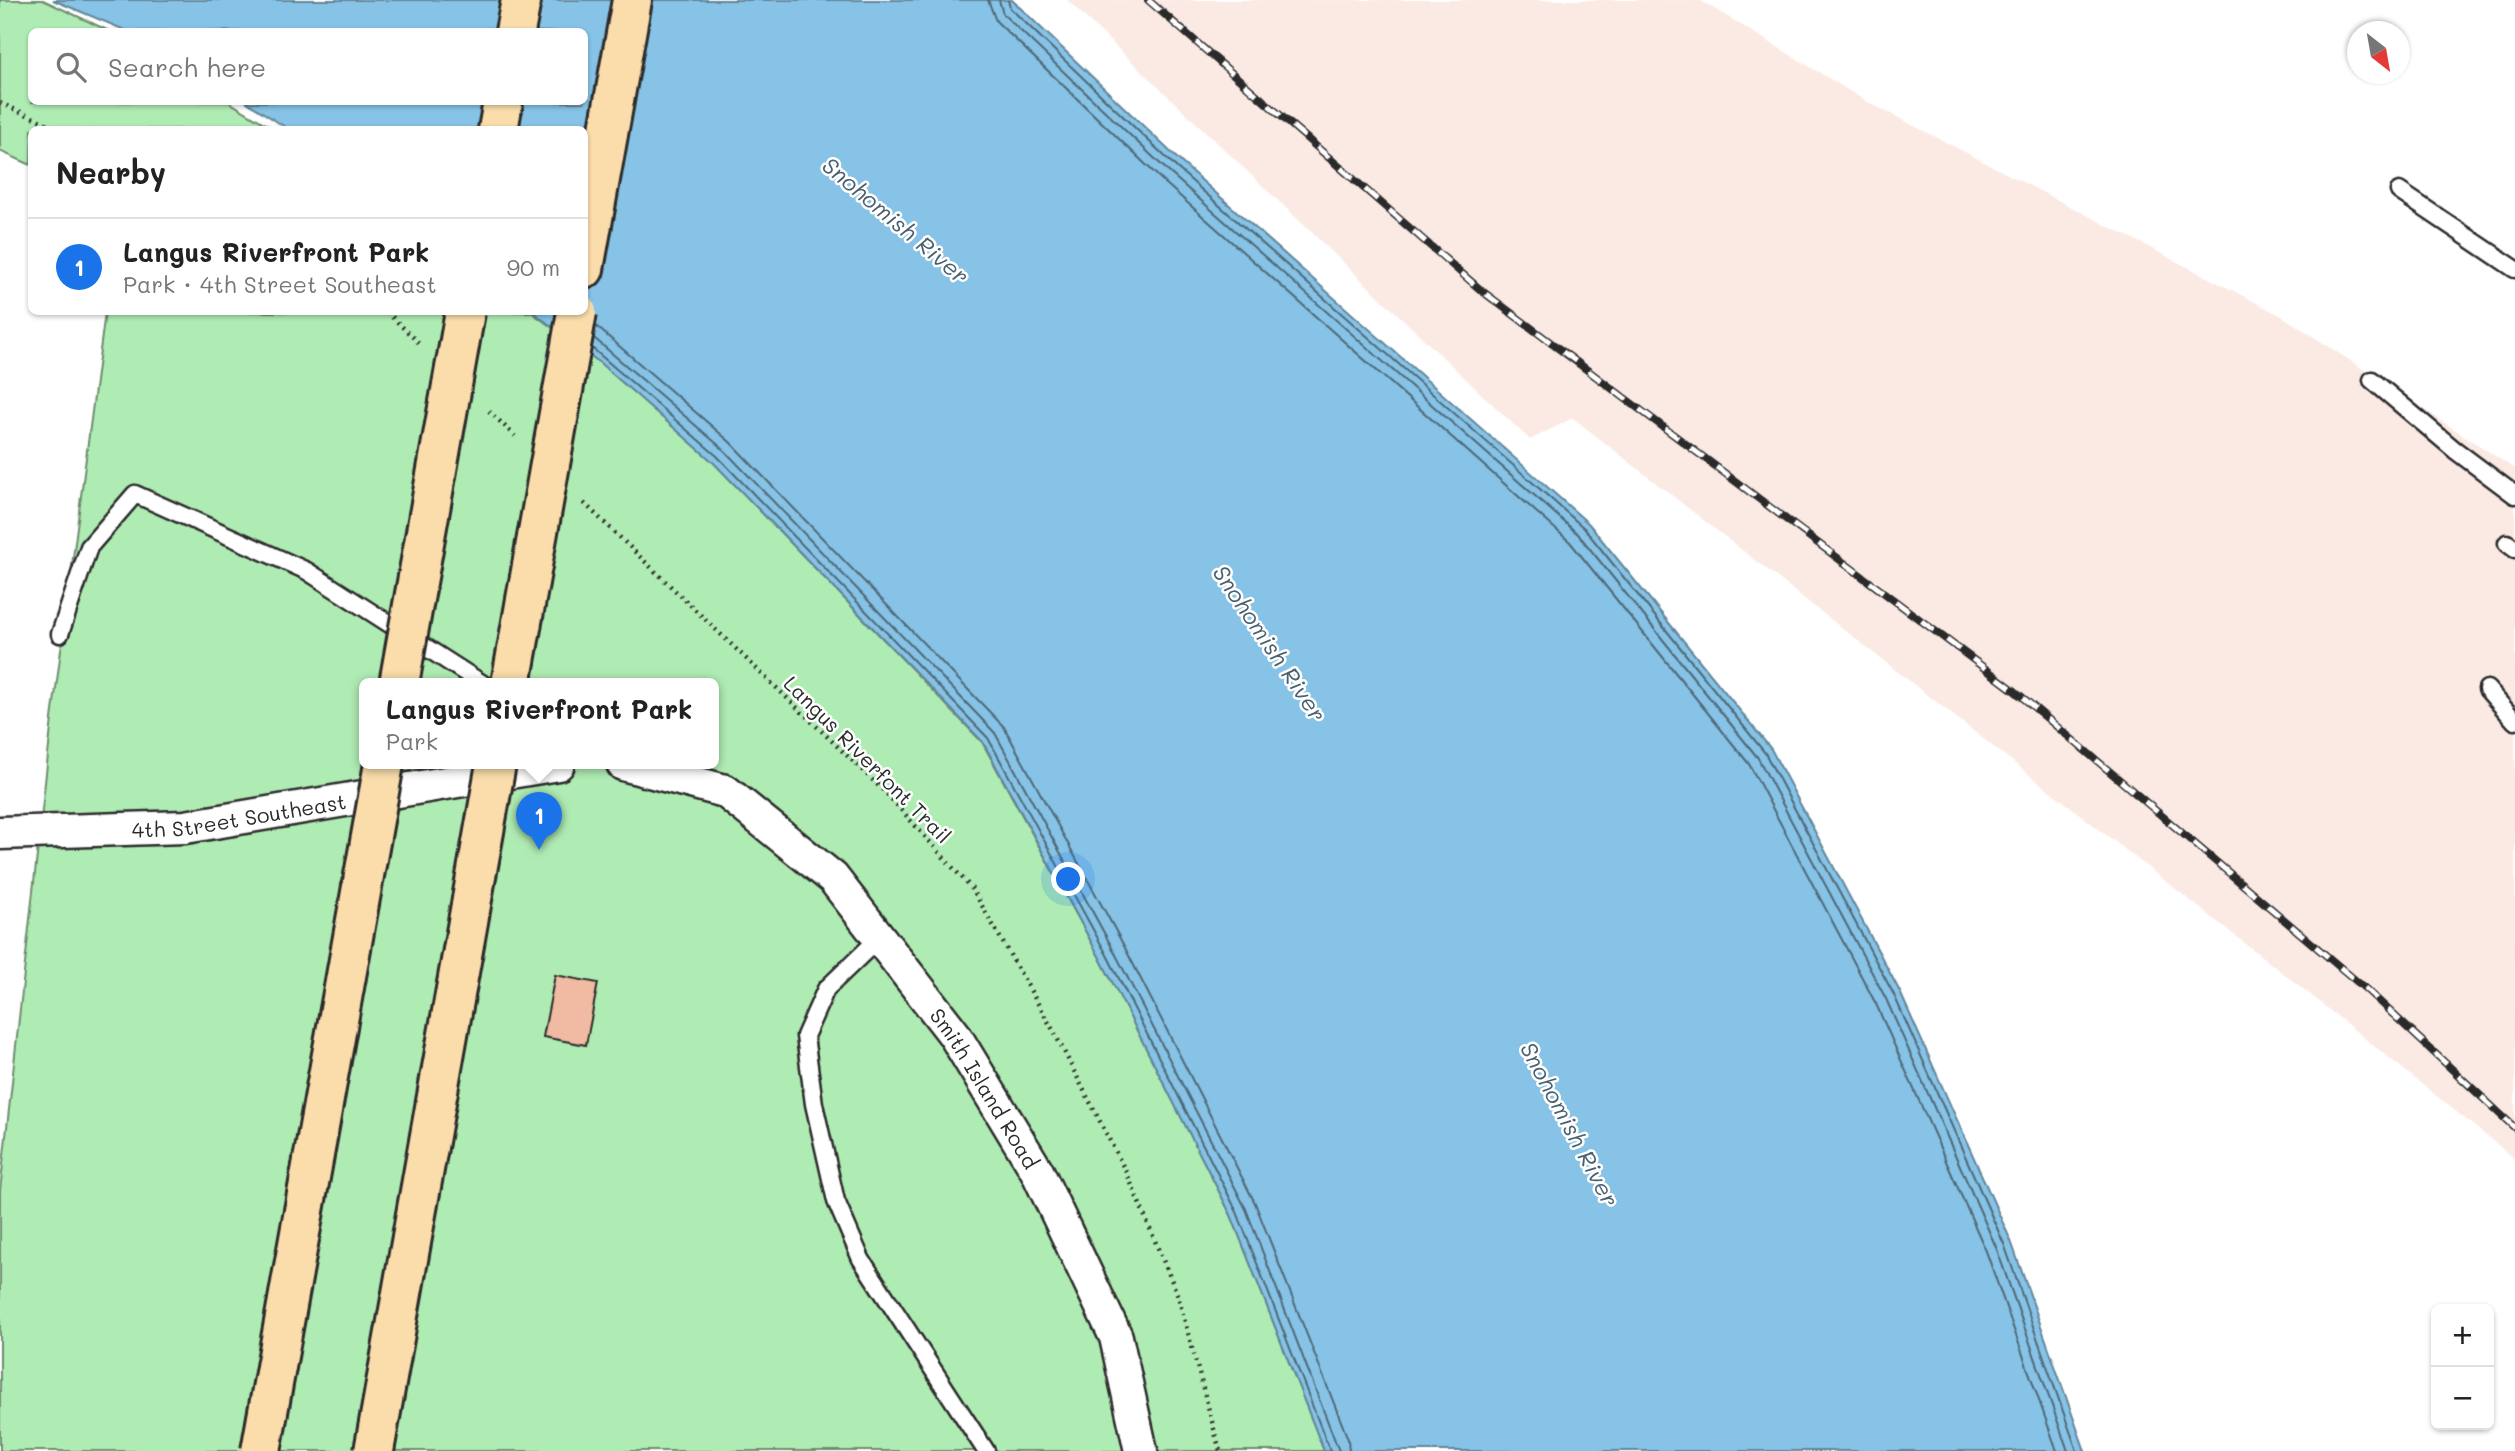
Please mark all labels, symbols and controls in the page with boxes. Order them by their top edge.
north arrow [2347,21,2410,84]
search box [28,28,588,105]
icon: search [52,48,90,86]
text: Search here [108,50,266,84]
water label: Snohomish River [816,150,976,290]
text: Nearby [56,152,166,192]
text: Langus Riverfront Park [123,235,429,269]
text: 1 [74,252,84,282]
text: 90 m [507,252,560,282]
text: Park · 4th Street Southeast [123,269,437,299]
water label: Snohomish River [1207,559,1333,727]
street label: Langus Riverfont Trail [779,670,957,848]
popup [359,678,719,769]
text: Langus Riverfront Park [386,692,692,726]
text: Park [386,726,438,756]
street label: 4th Street Southeast [131,787,348,842]
pin: 1 [516,792,562,850]
your location [1051,862,1085,896]
street label: Smith Island Road [925,1002,1046,1173]
water label: Snohomish River [1514,1036,1626,1212]
map controls [2431,1304,2494,1430]
button: + [2431,1304,2494,1367]
button: − [2431,1367,2494,1430]

